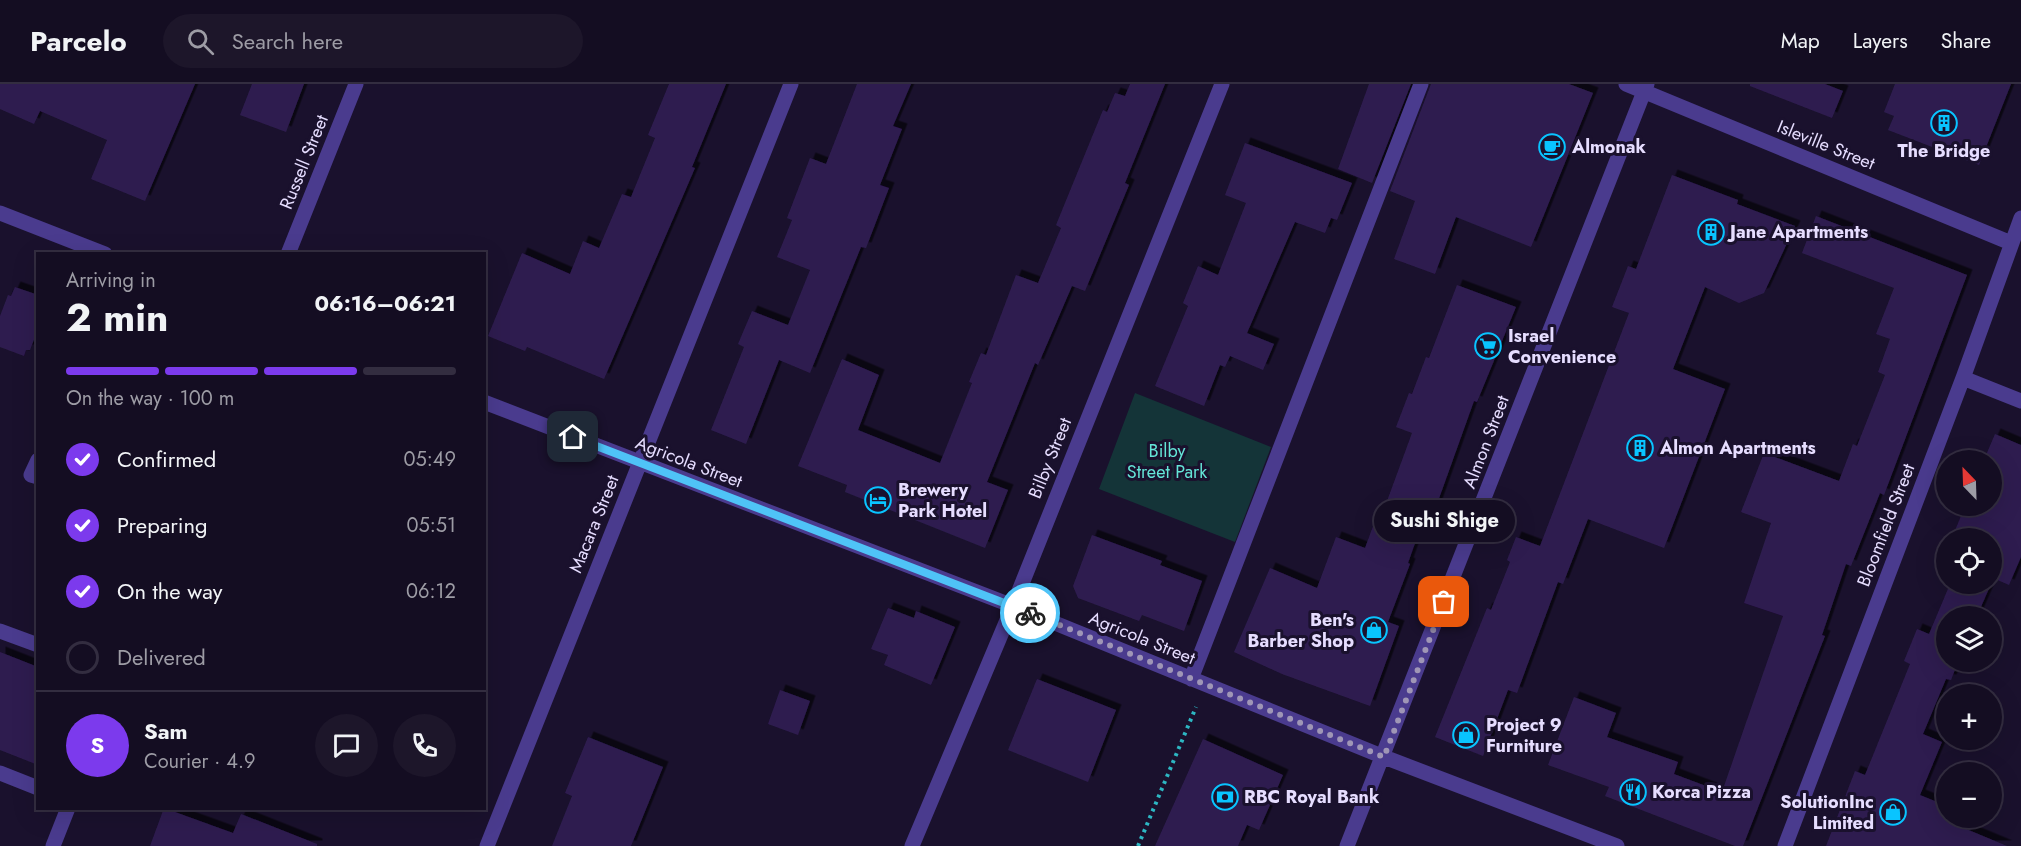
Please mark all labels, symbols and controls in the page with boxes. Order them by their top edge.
search box [163,14,583,68]
text: Parcelo [30,21,127,62]
icon: search [184,25,217,58]
text: Search here [232,25,343,57]
text: Map [1781,26,1820,56]
text: Layers [1853,26,1908,56]
text: Share [1941,26,1991,56]
building icon: The Bridge [1929,108,1959,138]
street label: Russell Street [273,110,335,213]
street label: Isleville Street [1773,114,1879,177]
cafe icon: Almonak [1537,132,1567,162]
place label: Almonak [1571,134,1647,160]
place label: The Bridge [1898,138,1990,164]
building icon: Jane Apartments [1696,217,1726,247]
place label: Jane Apartments [1727,219,1868,245]
text: Arriving in [66,266,156,295]
text: 06:16–06:21 [314,287,456,319]
text: 2 min [66,289,168,346]
place label: Israel Convenience [1508,323,1616,370]
supermarket icon: Israel Convenience [1473,331,1503,361]
text: On the way · 100 m [66,384,234,413]
street label: Almon Street [1456,391,1516,492]
pin [547,411,598,462]
street label: Bilby Street [1022,413,1078,502]
icon: home [556,420,589,453]
street label: Agricola Street [632,430,747,495]
building icon: Almon Apartments [1625,433,1655,463]
place label: Almon Apartments [1659,435,1816,461]
park label: Bilby Street Park [1127,438,1207,485]
icon: check [66,443,99,476]
text: Confirmed [117,443,216,475]
text: 05:49 [404,445,456,474]
north arrow [1936,450,2002,516]
map controls [1936,450,2002,828]
street label: Bloomfield Street [1851,459,1922,590]
street label: Macara Street [563,470,626,577]
place label: Brewery Park Hotel [898,477,987,524]
hotel icon: Brewery Park Hotel [863,485,893,515]
callout: Sushi Shige [1374,500,1514,542]
text: Sushi Shige [1390,506,1499,535]
icon: check [66,509,99,542]
text: Preparing [117,509,208,541]
text: 05:51 [406,511,456,540]
button: locate [1936,528,2002,594]
icon: check [66,575,99,608]
text: On the way [117,575,222,607]
pin [1418,576,1469,627]
text: 06:12 [406,577,456,606]
courier [1000,583,1060,643]
icon: bag [1427,585,1460,618]
icon: bike [1014,597,1047,630]
street label: Agricola Street [1085,605,1200,671]
button: layers [1936,606,2002,672]
place label: Ben's Barber Shop [1248,607,1354,654]
shop icon: Ben's Barber Shop [1359,615,1389,645]
text: Delivered [117,641,206,673]
button: + [1936,684,2002,750]
place label: Project 9 Furniture [1486,712,1562,759]
button: chat [315,714,378,777]
button: phone [393,714,456,777]
text: Sam [144,715,188,747]
shop icon: Project 9 Furniture [1451,720,1481,750]
text: S [91,729,104,761]
text: Courier · 4.9 [144,747,256,776]
button: − [1936,762,2002,828]
restaurant icon: Korca Pizza [1618,777,1648,807]
place label: Korca Pizza [1652,779,1751,805]
bank icon: RBC Royal Bank [1210,782,1240,812]
place label: RBC Royal Bank [1244,784,1380,810]
place label: SolutionInc Limited [1780,789,1874,836]
shop icon: SolutionInc Limited [1878,797,1908,827]

